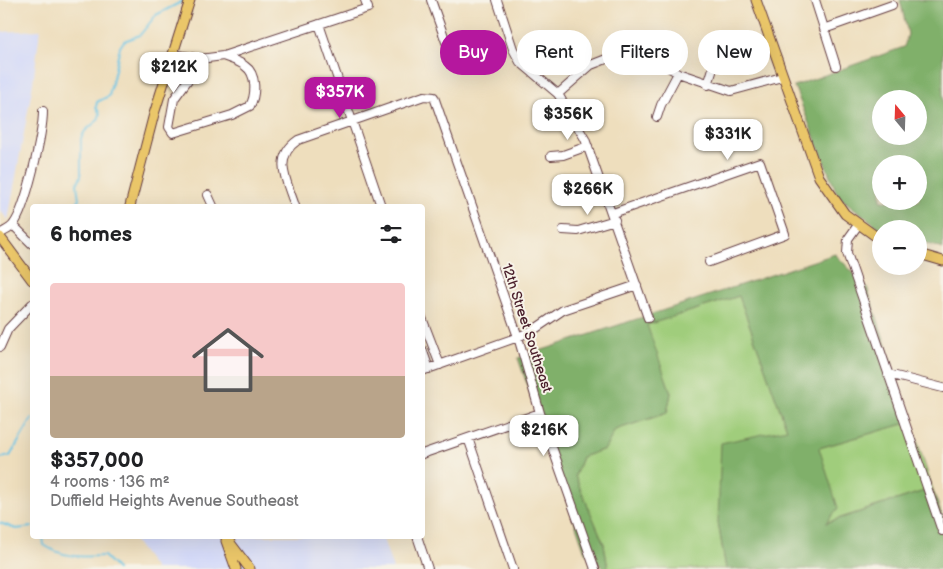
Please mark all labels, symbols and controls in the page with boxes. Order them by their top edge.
chip: Buy [440,30,507,75]
chip: Rent [517,30,592,75]
chip: Filters [602,30,688,75]
chip: New [698,30,770,75]
pin: $212K [139,52,209,94]
text: $212K [151,58,198,77]
pin: $357K [305,76,375,119]
text: $357K [316,83,364,102]
north arrow [872,90,928,145]
map controls [872,90,927,275]
pin: $356K [533,98,603,141]
text: $356K [543,105,593,124]
pin: $331K [693,119,763,161]
text: $331K [705,125,751,144]
button: + [872,155,927,210]
pin: $266K [553,174,623,216]
text: $266K [563,180,613,199]
icon: filters [377,220,405,248]
button: − [872,220,927,275]
text: 6 homes [50,222,132,247]
street label: 12th Street Southeast [498,261,556,395]
icon: home [183,315,273,405]
pin: $216K [509,414,579,457]
text: $216K [520,421,568,440]
text: $357,000 [50,448,144,473]
text: 4 rooms · 136 m² [50,473,170,492]
text: Duffield Heights Avenue Southeast [50,492,299,511]

